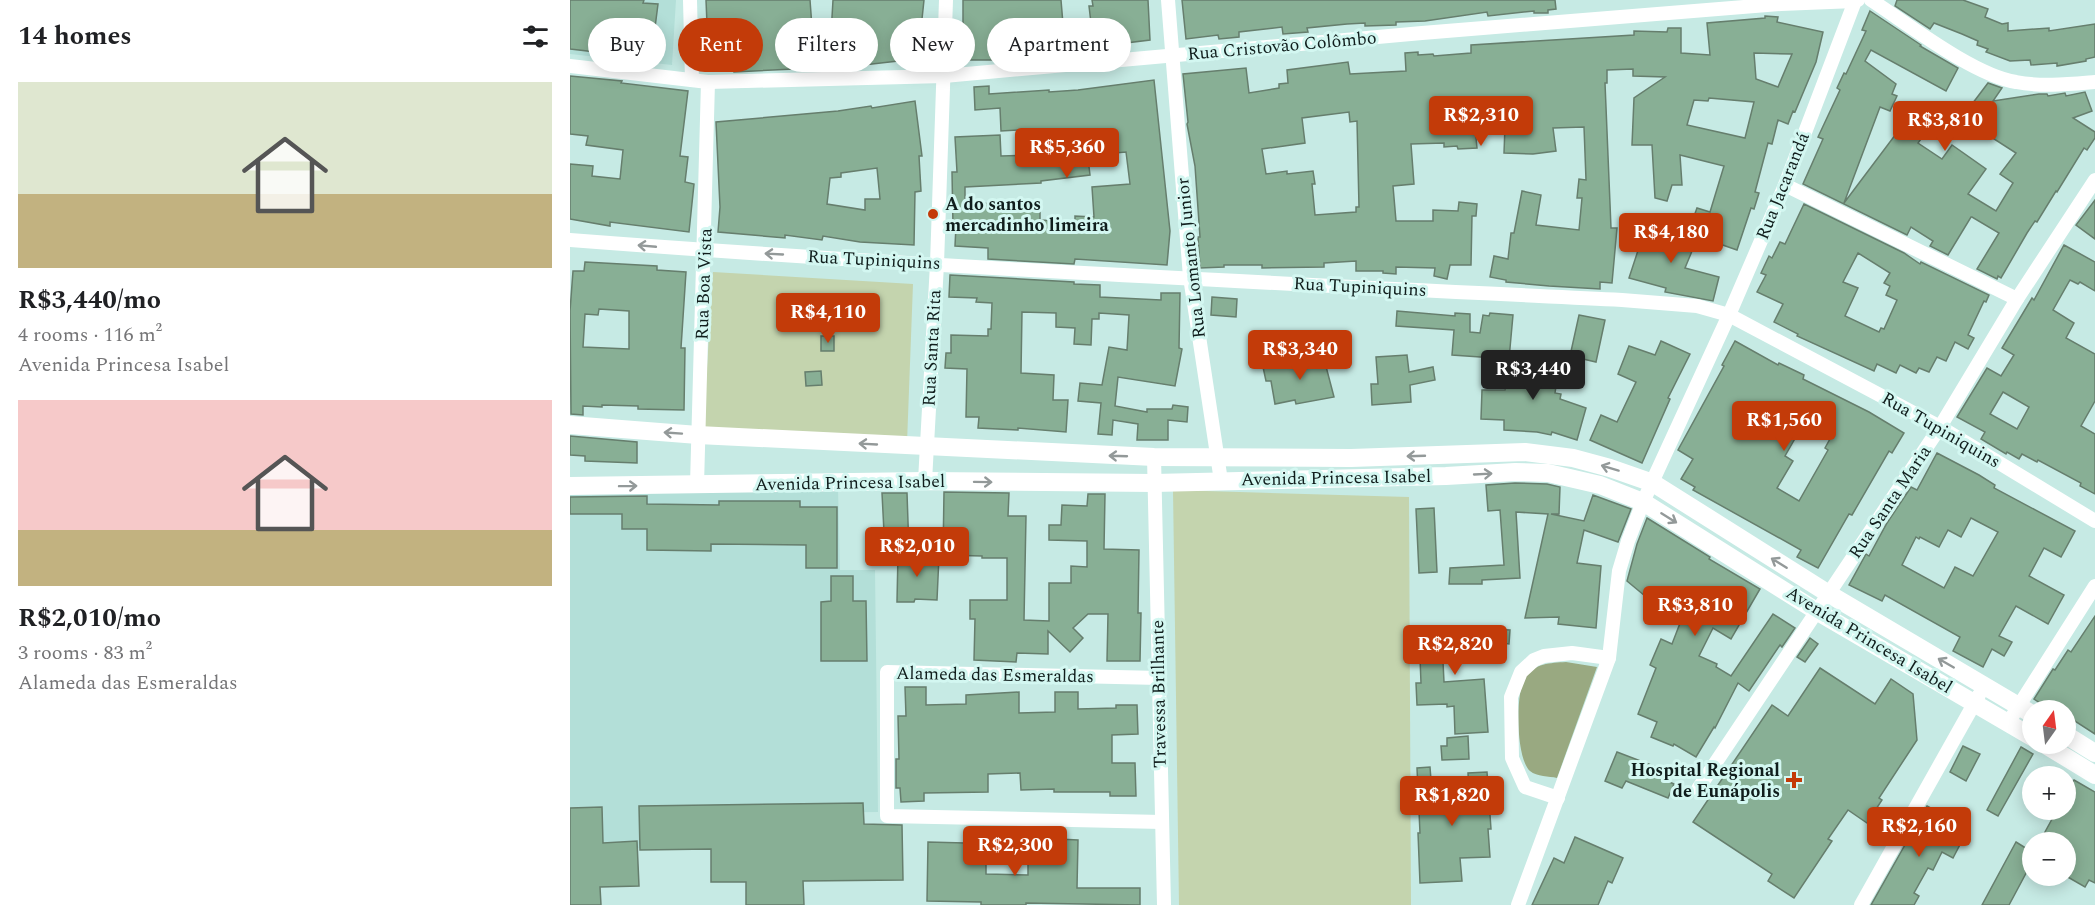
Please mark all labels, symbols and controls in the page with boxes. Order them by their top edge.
text: 14 homes [18,16,132,56]
chip: Buy [588,18,666,72]
chip: Rent [678,18,763,72]
chip: Filters [775,18,878,72]
chip: New [890,18,975,72]
chip: Apartment [987,18,1131,72]
icon: filters [519,20,552,53]
street label: Rua Cristovão Colômbo [1186,24,1378,68]
pin: R$2,310 [1426,96,1536,147]
text: R$2,310 [1443,100,1519,130]
pin: R$3,810 [1890,101,2000,152]
text: R$3,810 [1907,105,1983,135]
icon: home [231,121,339,229]
pin: R$5,360 [1012,128,1122,179]
street label: Rua Jacarandá [1749,128,1817,244]
text: R$5,360 [1029,132,1105,162]
street label: Rua Lomanto Junior [1169,176,1213,340]
place label: A do santos mercadinho limeira [945,191,1110,239]
marker: A do santos mercadinho limeira [926,207,940,221]
pin: R$4,180 [1616,213,1726,264]
text: R$4,180 [1633,217,1709,247]
street label: Rua Boa Vista [689,227,719,341]
one-way arrow [637,240,657,251]
street label: Rua Tupiniquins [807,243,941,277]
one-way arrow [764,249,784,260]
street label: Rua Tupiniquins [1293,270,1427,304]
text: R$3,440/mo [18,280,161,320]
street label: Rua Santa Rita [915,289,949,407]
pin: R$4,110 [773,293,883,344]
text: R$4,110 [790,297,866,327]
text: 4 rooms · 116 m² [18,320,162,350]
pin: R$3,340 [1245,330,1355,381]
text: R$3,340 [1262,334,1338,364]
text: Avenida Princesa Isabel [18,350,229,380]
pin: R$3,440 [1478,350,1588,401]
text: R$3,440 [1495,354,1571,384]
street label: Rua Tupiniquins [1877,385,2005,475]
pin: R$1,560 [1729,401,1839,452]
text: R$1,560 [1746,405,1822,435]
one-way arrow [664,427,684,438]
icon: home [231,439,339,547]
one-way arrow [858,439,878,450]
street label: Rua Santa Maria [1842,440,1938,564]
one-way arrow [1108,450,1128,462]
one-way arrow [1407,450,1427,461]
one-way arrow [1601,462,1620,473]
street label: Avenida Princesa Isabel [1241,463,1431,493]
street label: Avenida Princesa Isabel [755,468,945,498]
one-way arrow [1472,468,1492,479]
one-way arrow [973,476,993,488]
one-way arrow [618,480,638,492]
one-way arrow [1660,512,1677,524]
pin: R$2,010 [862,527,972,578]
text: R$2,010 [879,531,955,561]
one-way arrow [1771,556,1788,568]
street label: Avenida Princesa Isabel [1781,579,1957,701]
pin: R$3,810 [1640,586,1750,637]
text: R$3,810 [1657,590,1733,620]
text: R$2,010/mo [18,598,161,638]
street label: Travessa Brilhante [1144,620,1174,768]
pin: R$2,820 [1400,625,1510,676]
text: R$2,820 [1417,629,1493,659]
text: 3 rooms · 83 m² [18,638,152,668]
one-way arrow [1938,657,1955,669]
street label: Alameda das Esmeraldas [896,660,1094,690]
text: Alameda das Esmeraldas [18,668,238,698]
north arrow [2022,700,2076,754]
map controls [2022,700,2076,886]
place label: Hospital Regional de Eunápolis [1630,757,1780,805]
button: + [2022,766,2076,820]
marker: Hospital Regional de Eunápolis [1785,771,1803,789]
pin: R$1,820 [1397,776,1507,827]
text: R$1,820 [1414,780,1490,810]
pin: R$2,160 [1864,807,1974,858]
text: R$2,160 [1881,811,1957,841]
pin: R$2,300 [960,826,1070,877]
text: R$2,300 [977,830,1053,860]
button: − [2022,832,2076,886]

